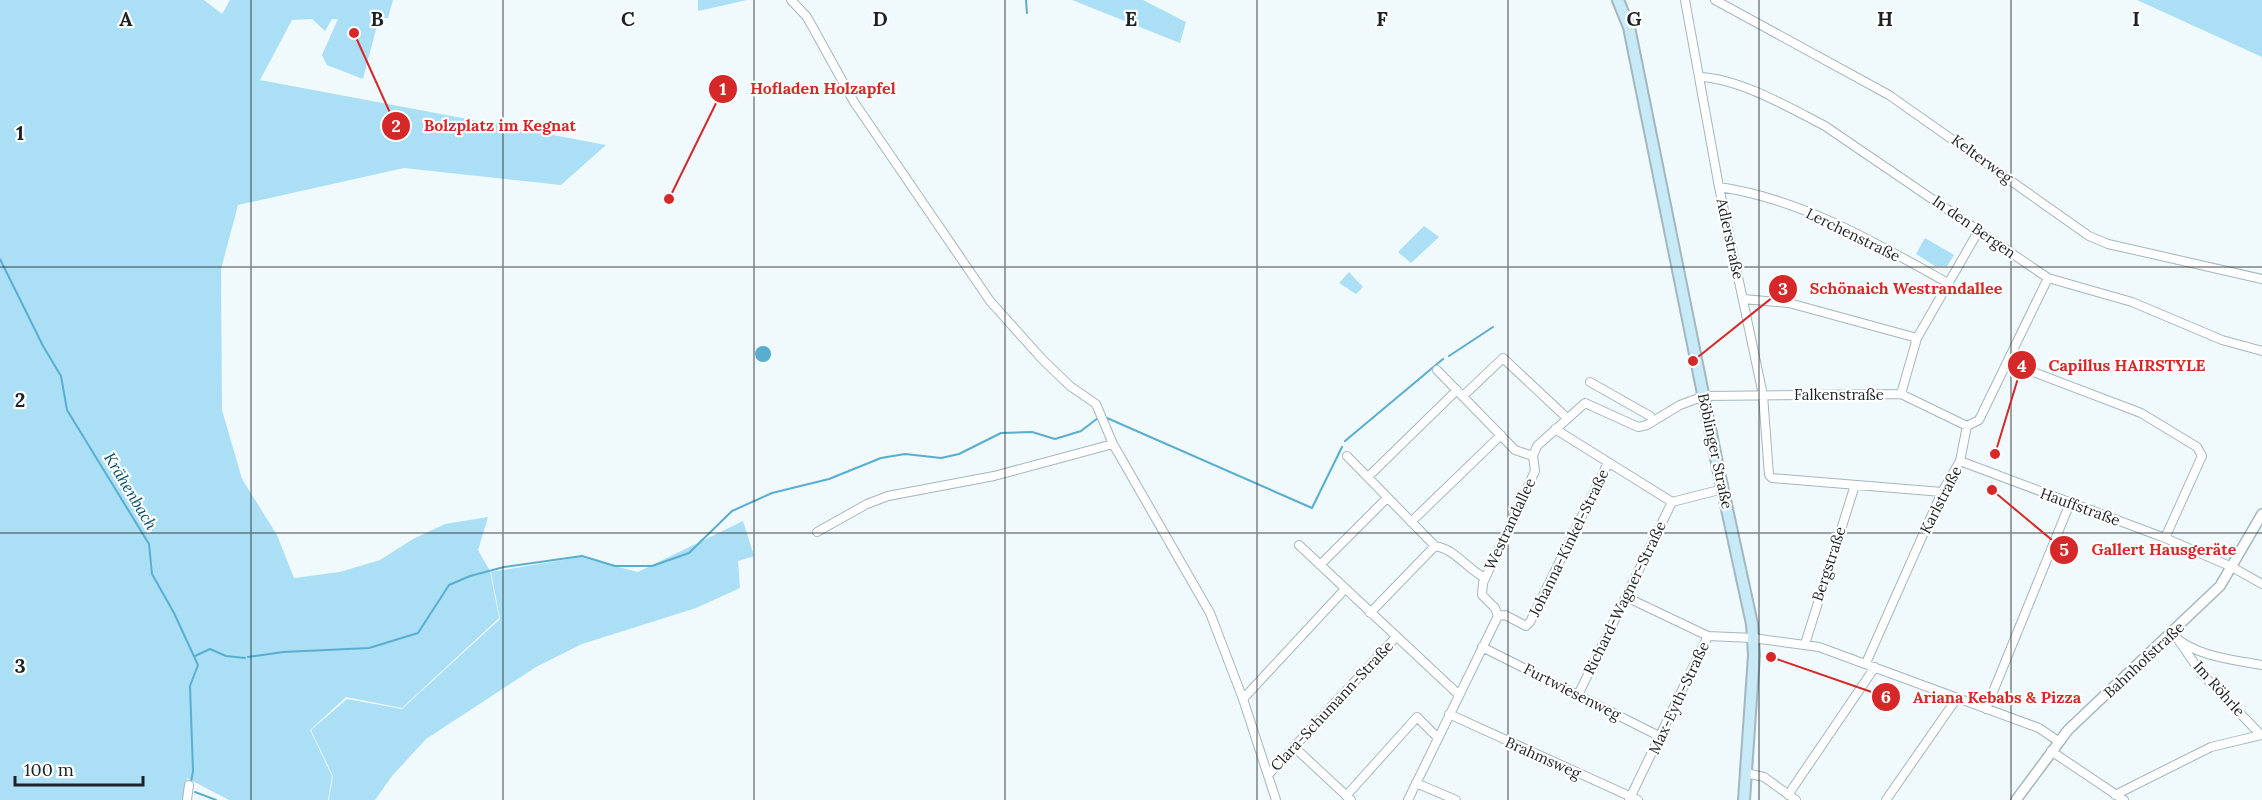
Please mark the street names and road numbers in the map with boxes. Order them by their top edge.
street label: Kelterweg [1948,130,2017,188]
street label: In den Bergen [1929,191,2020,262]
street label: Adlerstraße [1712,196,1748,281]
street label: Lerchenstraße [1803,204,1904,266]
street label: Falkenstraße [1794,385,1884,404]
street label: Böblinger Straße [1694,391,1737,510]
street label: Karlstraße [1915,463,1966,537]
street label: Johanna-Kinkel-Straße [1524,466,1613,620]
street label: Westrandallee [1480,475,1539,573]
street label: Hauffstraße [2038,483,2123,530]
street label: Richard-Wagner-Straße [1579,518,1670,678]
street label: Bergstraße [1808,524,1850,604]
street label: Bahnhofstraße [2099,618,2188,702]
street label: Clara-Schumann-Straße [1266,637,1397,775]
street label: Max-Eyth-Straße [1644,638,1713,757]
street label: Im Röhrle [2190,657,2249,720]
street label: Furtwiesenweg [1521,659,1624,724]
street label: Brahmsweg [1502,732,1585,783]

